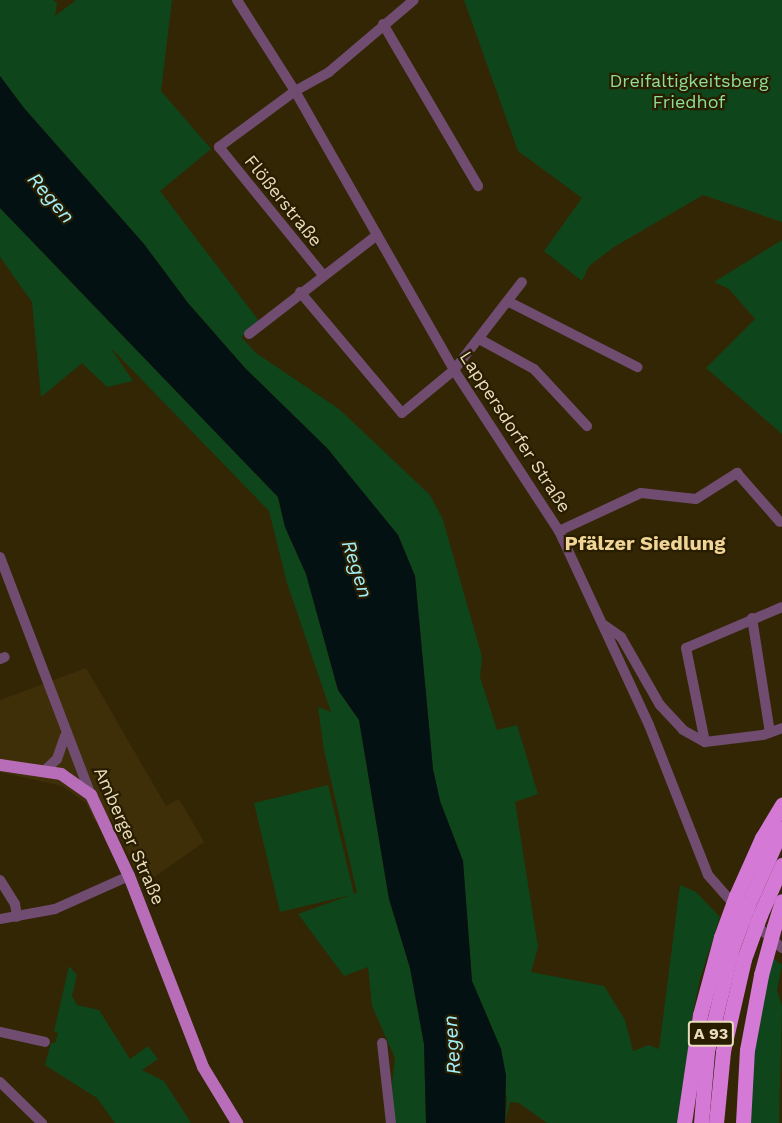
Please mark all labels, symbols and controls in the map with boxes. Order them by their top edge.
park label: Dreifaltigkeitsberg Friedhof [609,71,769,113]
street label: Flößerstraße [240,151,326,251]
water label: Regen [22,168,80,228]
street label: Lappersdorfer Straße [455,347,575,517]
district label: Pfälzer Siedlung [564,531,726,555]
water label: Regen [336,537,378,601]
street label: Amberger Straße [89,764,169,908]
water label: Regen [438,1014,466,1076]
road number: A 93 [687,1021,735,1047]

